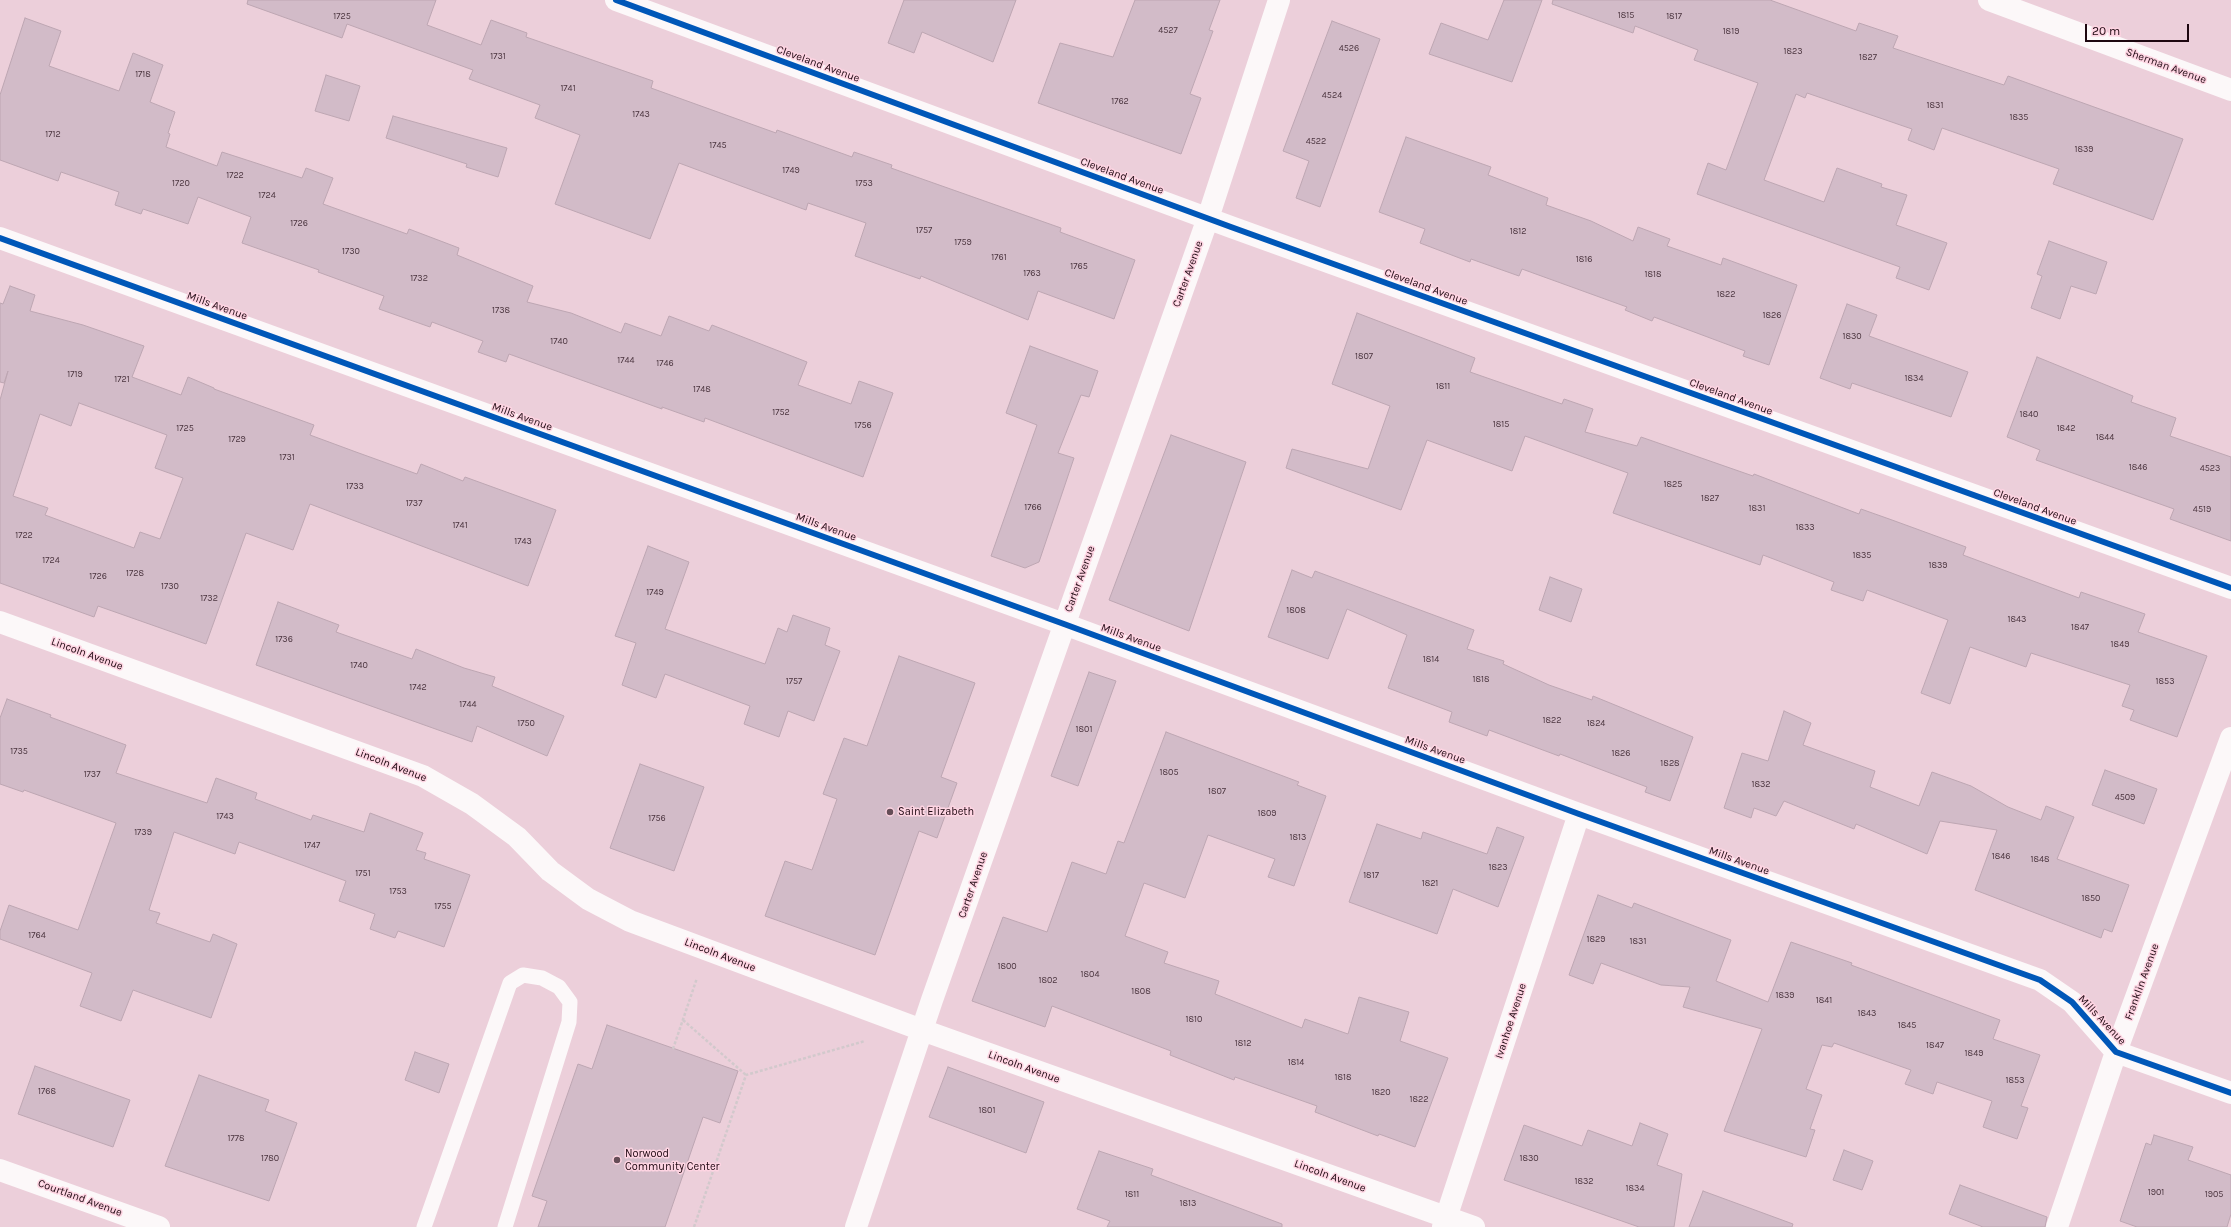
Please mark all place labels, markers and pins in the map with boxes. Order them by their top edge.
place label: Saint Elizabeth [898,805,974,819]
marker: Saint Elizabeth [885,807,895,817]
place label: Norwood Community Center [625,1147,720,1173]
marker: Norwood Community Center [612,1155,622,1165]

